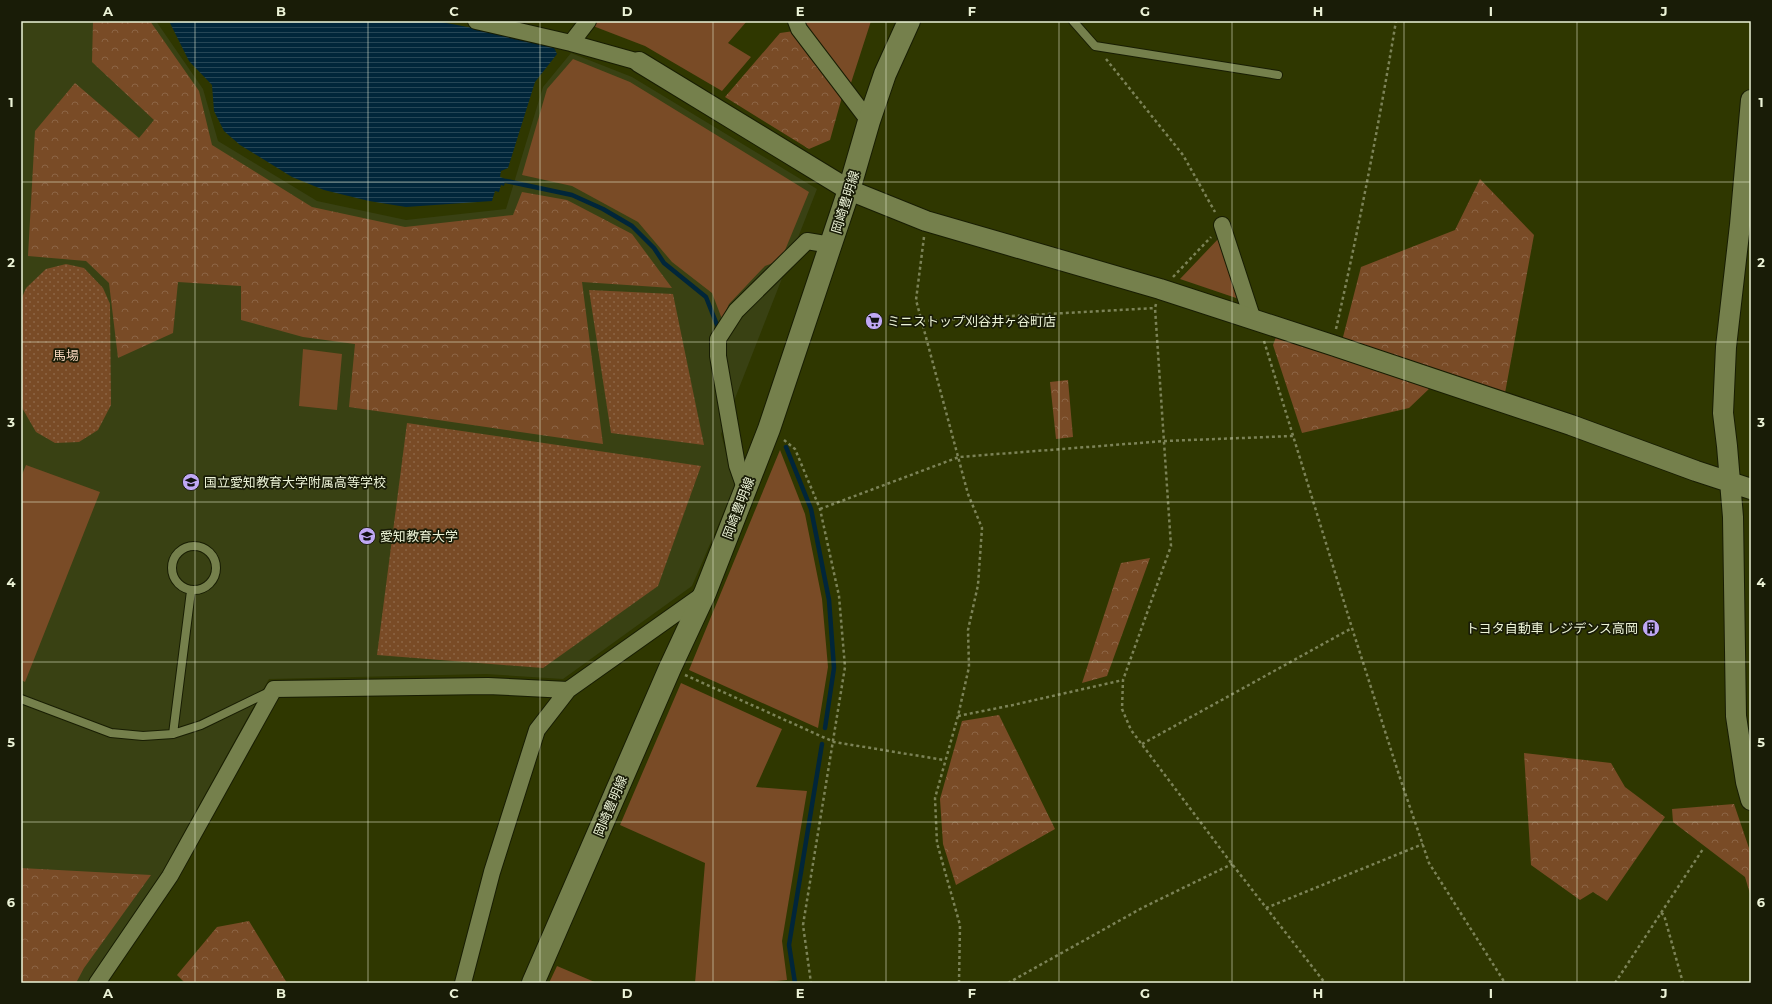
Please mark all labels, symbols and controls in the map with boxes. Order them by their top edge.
text: A [102,3,114,19]
text: B [276,3,286,19]
text: C [449,3,459,19]
text: D [622,3,633,19]
text: E [796,3,805,19]
text: F [968,3,976,19]
text: G [1140,3,1150,19]
text: H [1313,3,1323,19]
text: I [1489,3,1493,19]
text: J [1659,3,1668,19]
text: 1 [8,94,14,110]
text: 1 [1758,94,1764,110]
street label: 岡崎豊明線 [828,169,862,235]
text: 2 [7,254,15,270]
text: 2 [1757,254,1765,270]
supermarket icon: ミニストップ刈谷井ヶ谷町店 [864,311,884,331]
place label: ミニストップ刈谷井ヶ谷町店 [887,313,1056,329]
park label: 馬場 [53,347,79,363]
text: 3 [6,414,15,430]
text: 3 [1756,414,1765,430]
school or university icon: 国立愛知教育大学附属高等学校 [181,472,201,492]
place label: 国立愛知教育大学附属高等学校 [204,474,386,490]
street label: 岡崎豊明線 [719,475,757,541]
school or university icon: 愛知教育大学 [357,526,377,546]
place label: 愛知教育大学 [380,528,458,544]
text: 4 [7,574,16,590]
text: 4 [1757,574,1766,590]
building icon: トヨタ自動車 レジデンス高岡 [1641,618,1661,638]
place label: トヨタ自動車 レジデンス高岡 [1466,620,1638,636]
text: 5 [7,734,15,750]
text: 5 [1757,734,1765,750]
street label: 岡崎豊明線 [590,773,630,839]
text: 6 [7,894,16,910]
text: 6 [1757,894,1766,910]
text: A [102,985,114,1001]
text: B [276,985,286,1001]
text: C [449,985,459,1001]
text: D [622,985,633,1001]
text: E [796,985,805,1001]
text: F [968,985,976,1001]
text: G [1140,985,1150,1001]
text: H [1313,985,1323,1001]
text: I [1489,985,1493,1001]
text: J [1659,985,1668,1001]

